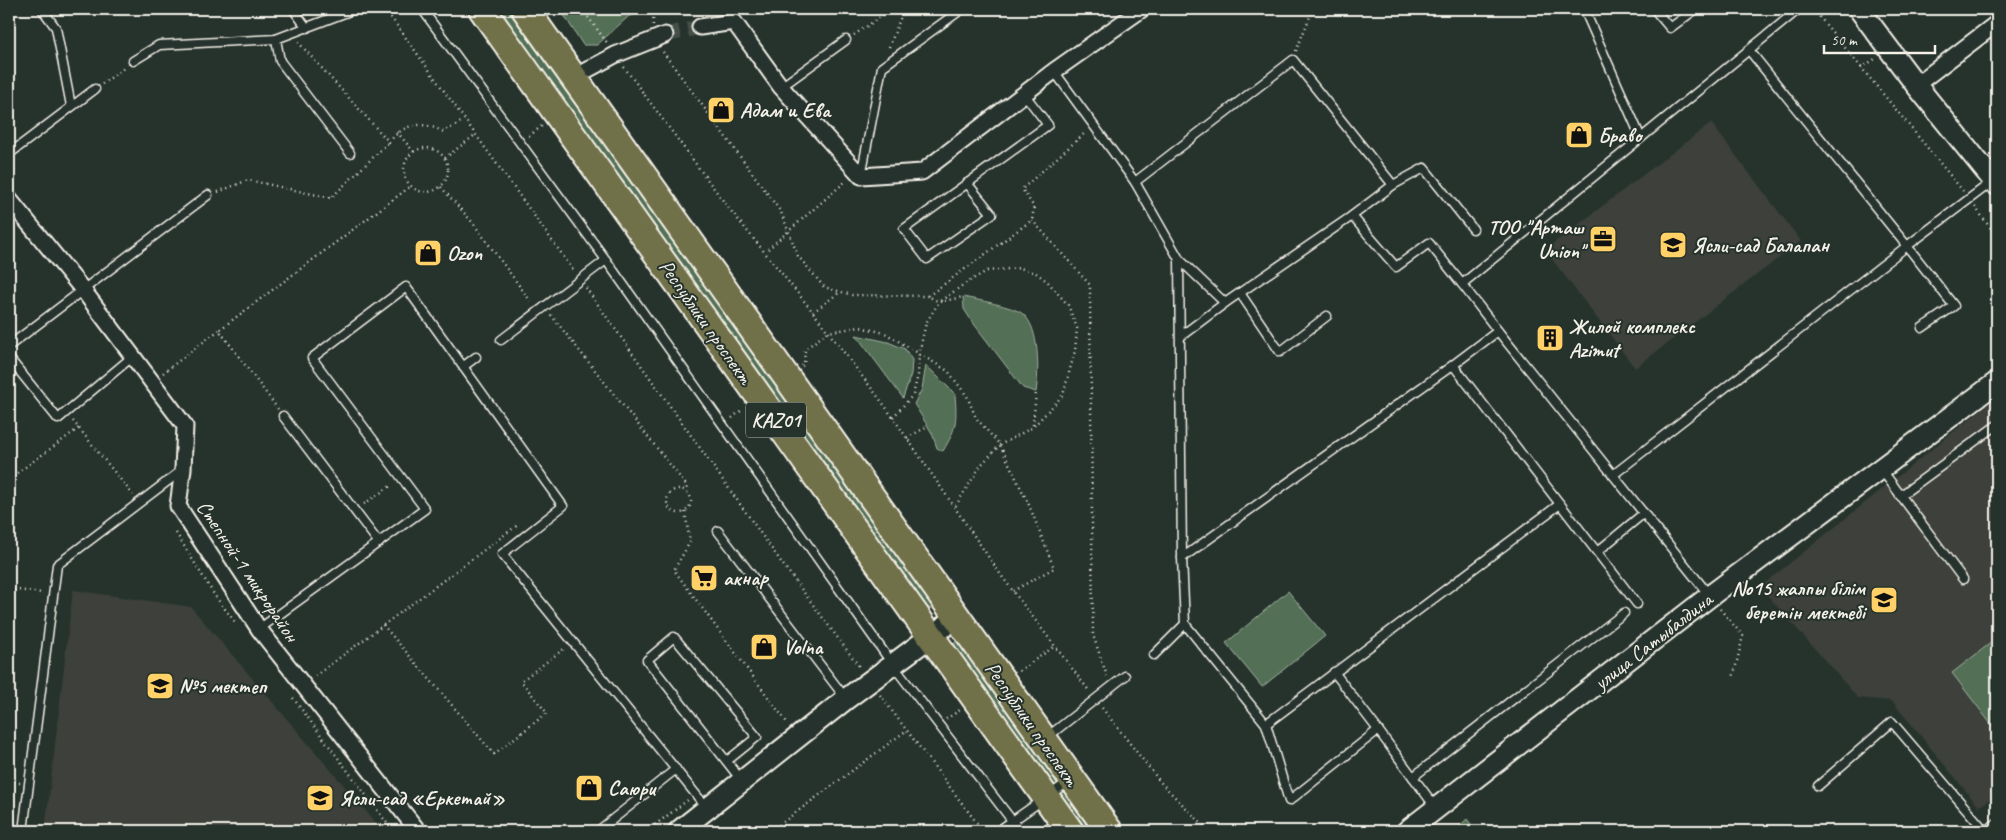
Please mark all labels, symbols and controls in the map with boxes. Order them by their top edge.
scale bar [1824,22,1935,54]
text: 50 m [1831,31,1858,50]
shop icon: Адам и Ева [706,95,736,125]
place label: Адам и Ева [740,97,832,123]
shop icon: Браво [1564,120,1594,150]
place label: Браво [1598,122,1644,148]
place label: ТОО "Арташ Union" [1488,214,1589,264]
office icon: ТОО "Арташ Union" [1588,224,1618,254]
school or university icon: Ясли-сад Балапан [1658,230,1688,260]
place label: Ясли-сад Балапан [1692,232,1830,258]
shop icon: Ozon [413,238,443,268]
place label: Ozon [447,240,482,266]
street label: Республики проспект [653,254,759,391]
place label: Жилой комплекс Azimut [1569,313,1695,363]
building icon: Жилой комплекс Azimut [1535,323,1565,353]
road number: KАZ01 [746,402,806,438]
street label: Степной-1 микрорайон [191,495,306,648]
supermarket icon: акнар [689,563,719,593]
place label: акнар [723,565,769,591]
place label: No15 жалпы білім беретін мектебі [1732,575,1868,625]
street label: улица Сатыбалдина [1587,585,1719,697]
school or university icon: No15 жалпы білім беретін мектебі [1869,585,1899,615]
shop icon: Volna [749,632,779,662]
place label: Volna [783,634,824,660]
street label: Республики проспект [979,656,1085,793]
school or university icon: №5 мектеп [145,671,175,701]
place label: №5 мектеп [179,673,268,699]
shop icon: Саюри [574,773,604,803]
place label: Саюри [608,775,657,801]
school or university icon: Ясли-сад «Еркетай» [305,783,335,813]
place label: Ясли-сад «Еркетай» [339,785,505,811]

